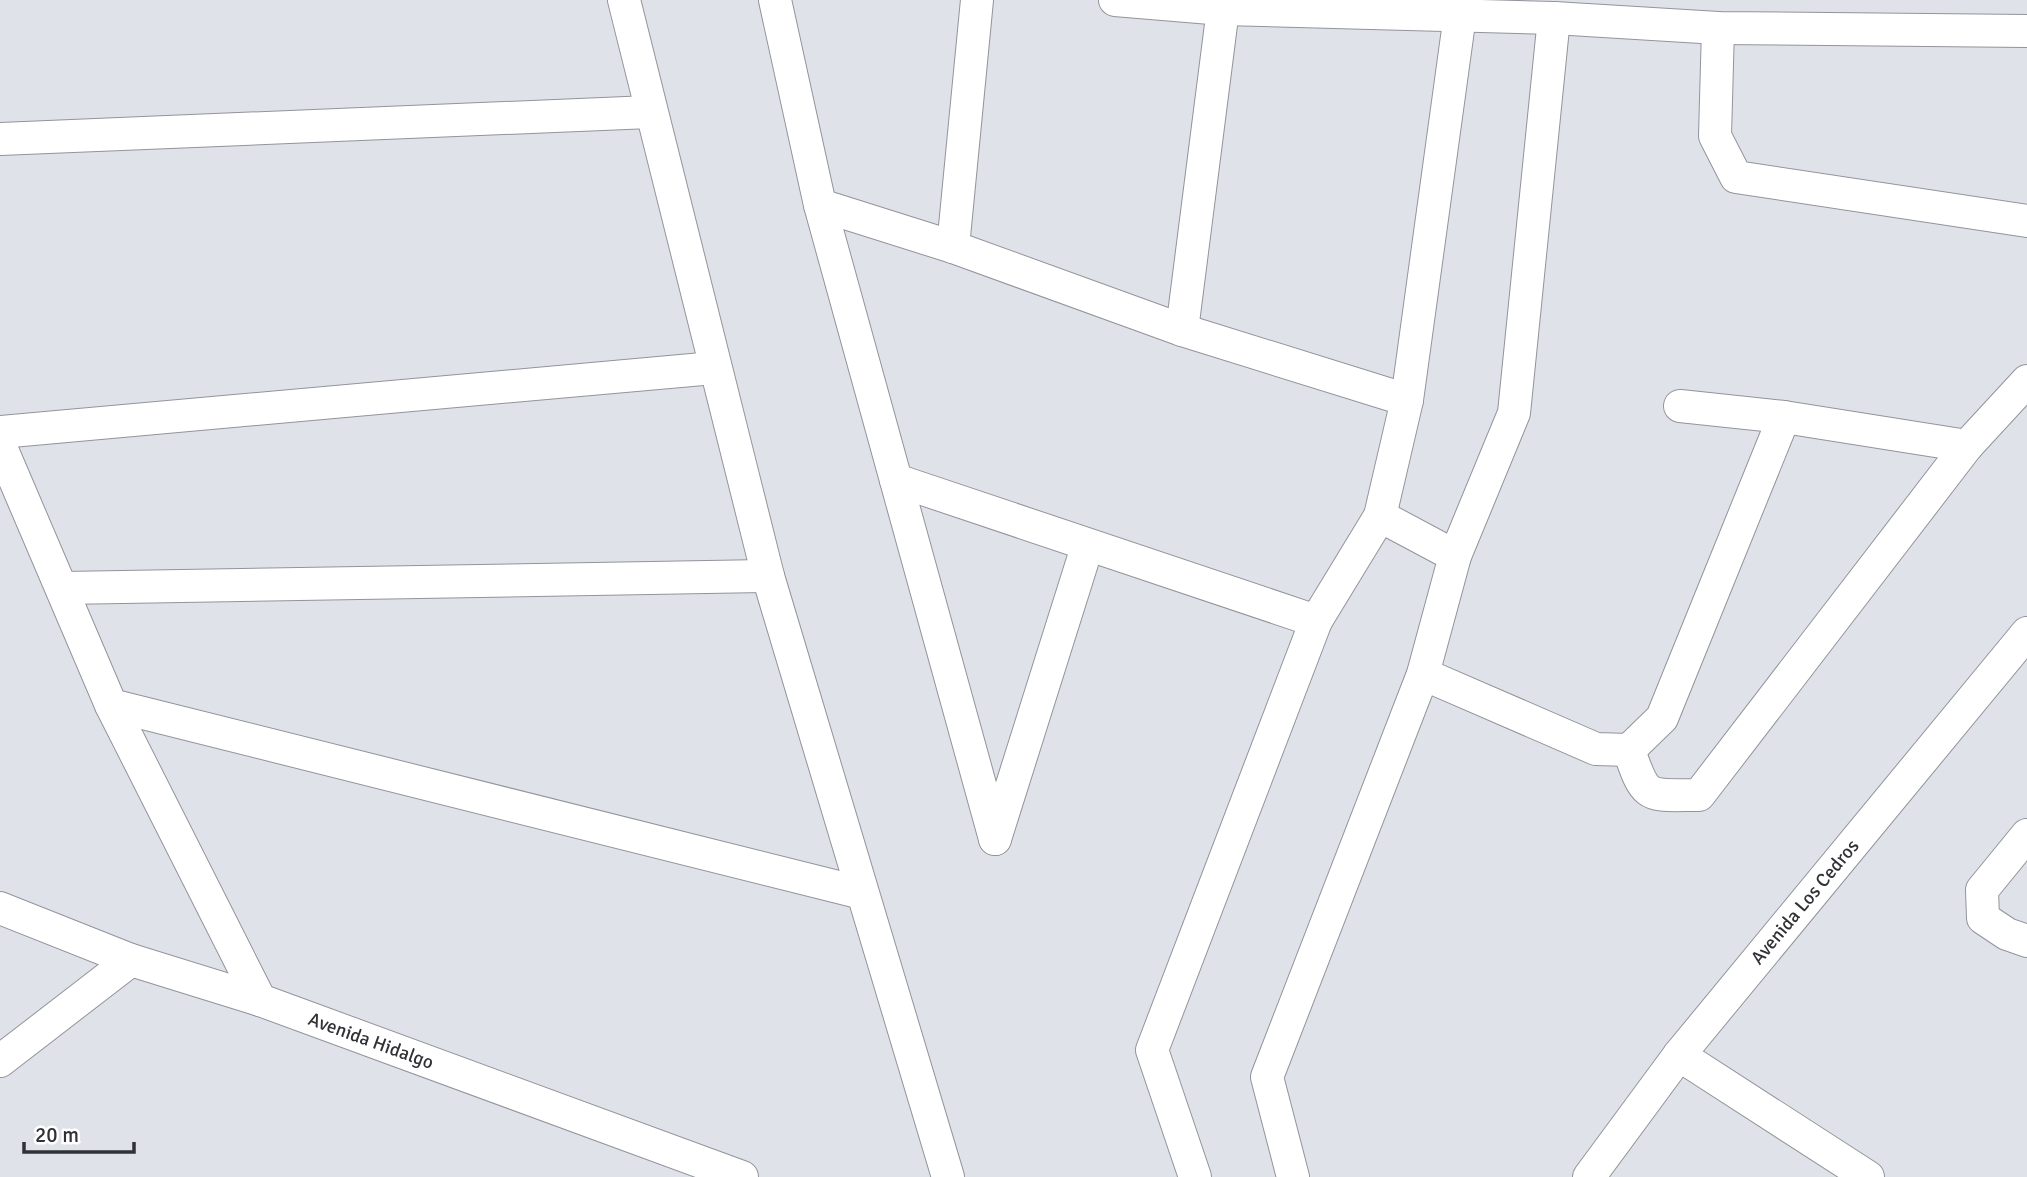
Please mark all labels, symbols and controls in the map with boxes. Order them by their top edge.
street label: Avenida Los Cedros [1746,834,1864,970]
street label: Avenida Hidalgo [305,1007,437,1075]
scale bar [24,1110,135,1154]
text: 20 m [35,1122,79,1148]

